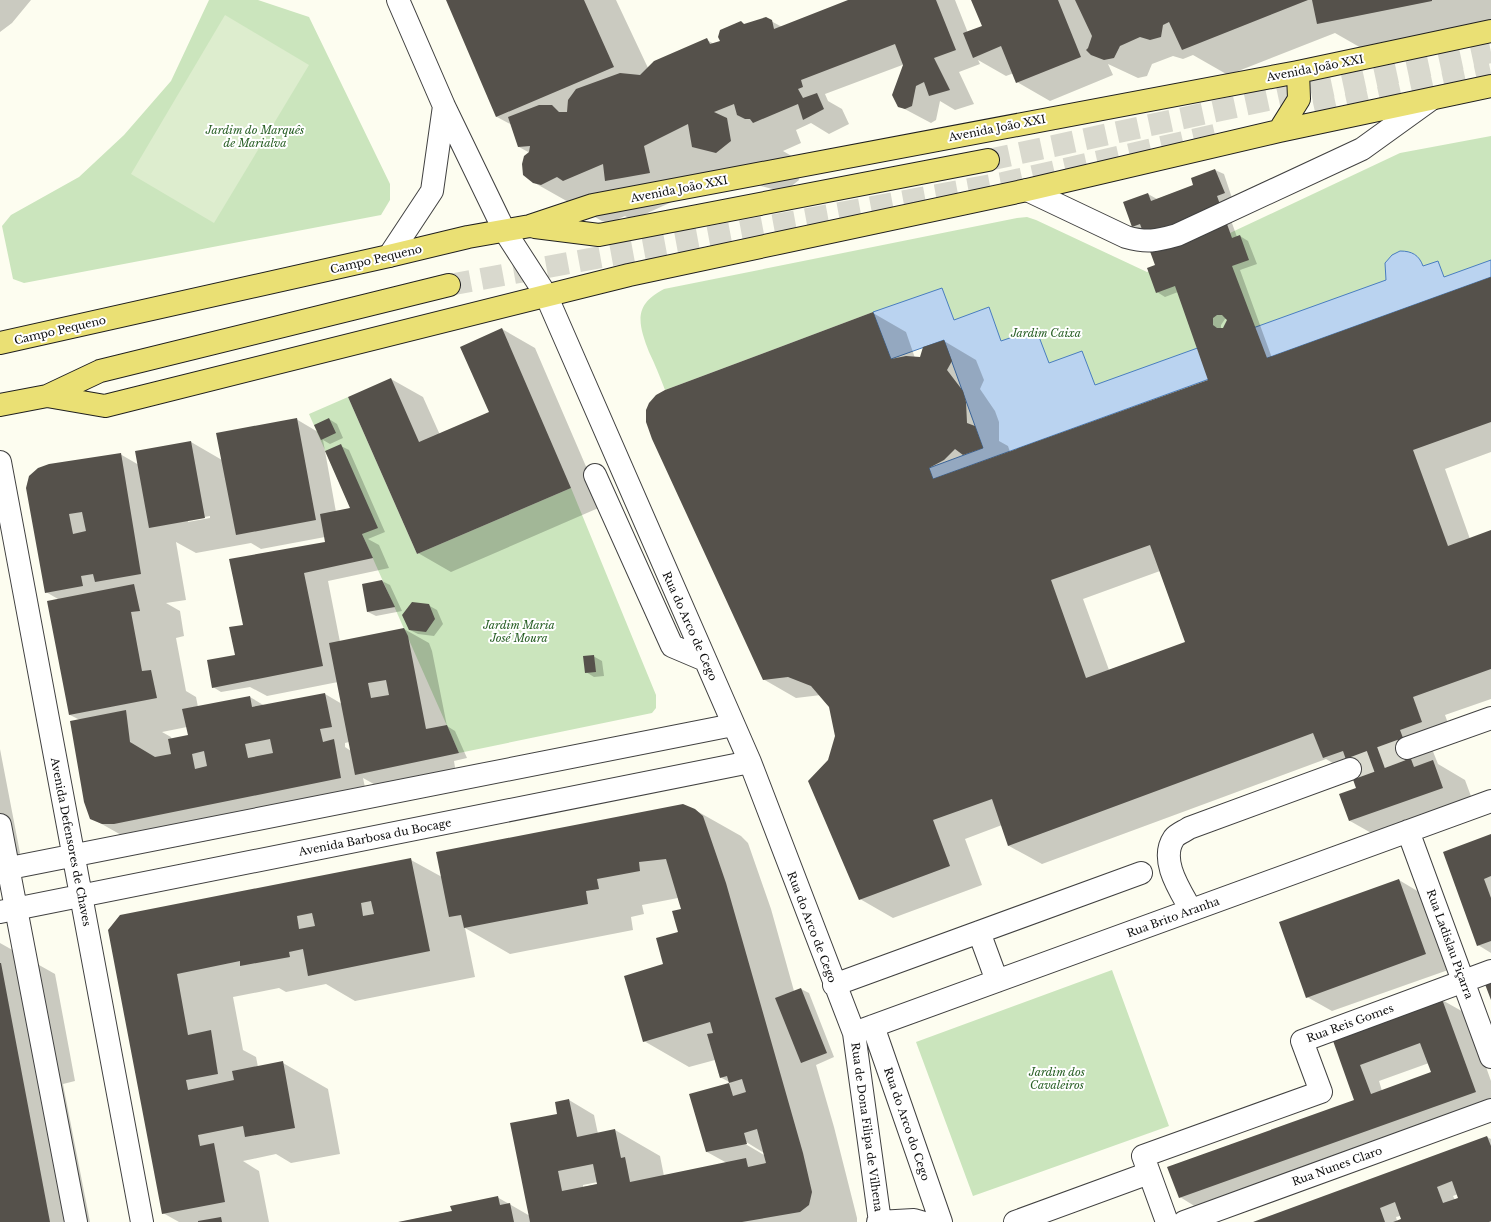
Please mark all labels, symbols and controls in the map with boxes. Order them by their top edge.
street label: Avenida João XXI [1264,52,1365,84]
street label: Avenida João XXI [946,112,1047,144]
park label: Jardim do Marquês de Marialva [205,123,304,150]
street label: Avenida João XXI [628,173,729,205]
street label: Campo Pequeno [329,242,423,276]
street label: Campo Pequeno [13,313,107,347]
park label: Jardim Caixa [1010,326,1081,340]
street label: Rua do Arco de Cego [660,569,720,683]
park label: Jardim Maria José Moura [482,618,555,645]
street label: Avenida Defensores de Chaves [48,755,94,928]
street label: Avenida Barbosa du Bocage [296,815,453,859]
street label: Rua do Arco de Cego [784,869,840,985]
street label: Rua Ladislau Piçarra [1424,887,1477,1002]
street label: Rua Brito Aranha [1125,893,1222,940]
street label: Rua Reis Gomes [1304,1001,1396,1045]
street label: Rua de Dona Filipa de Vilhena [848,1042,886,1213]
street label: Rua do Arco do Cego [881,1065,933,1183]
park label: Jardim dos Cavaleiros [1028,1065,1085,1092]
street label: Rua Nunes Claro [1290,1143,1384,1189]

